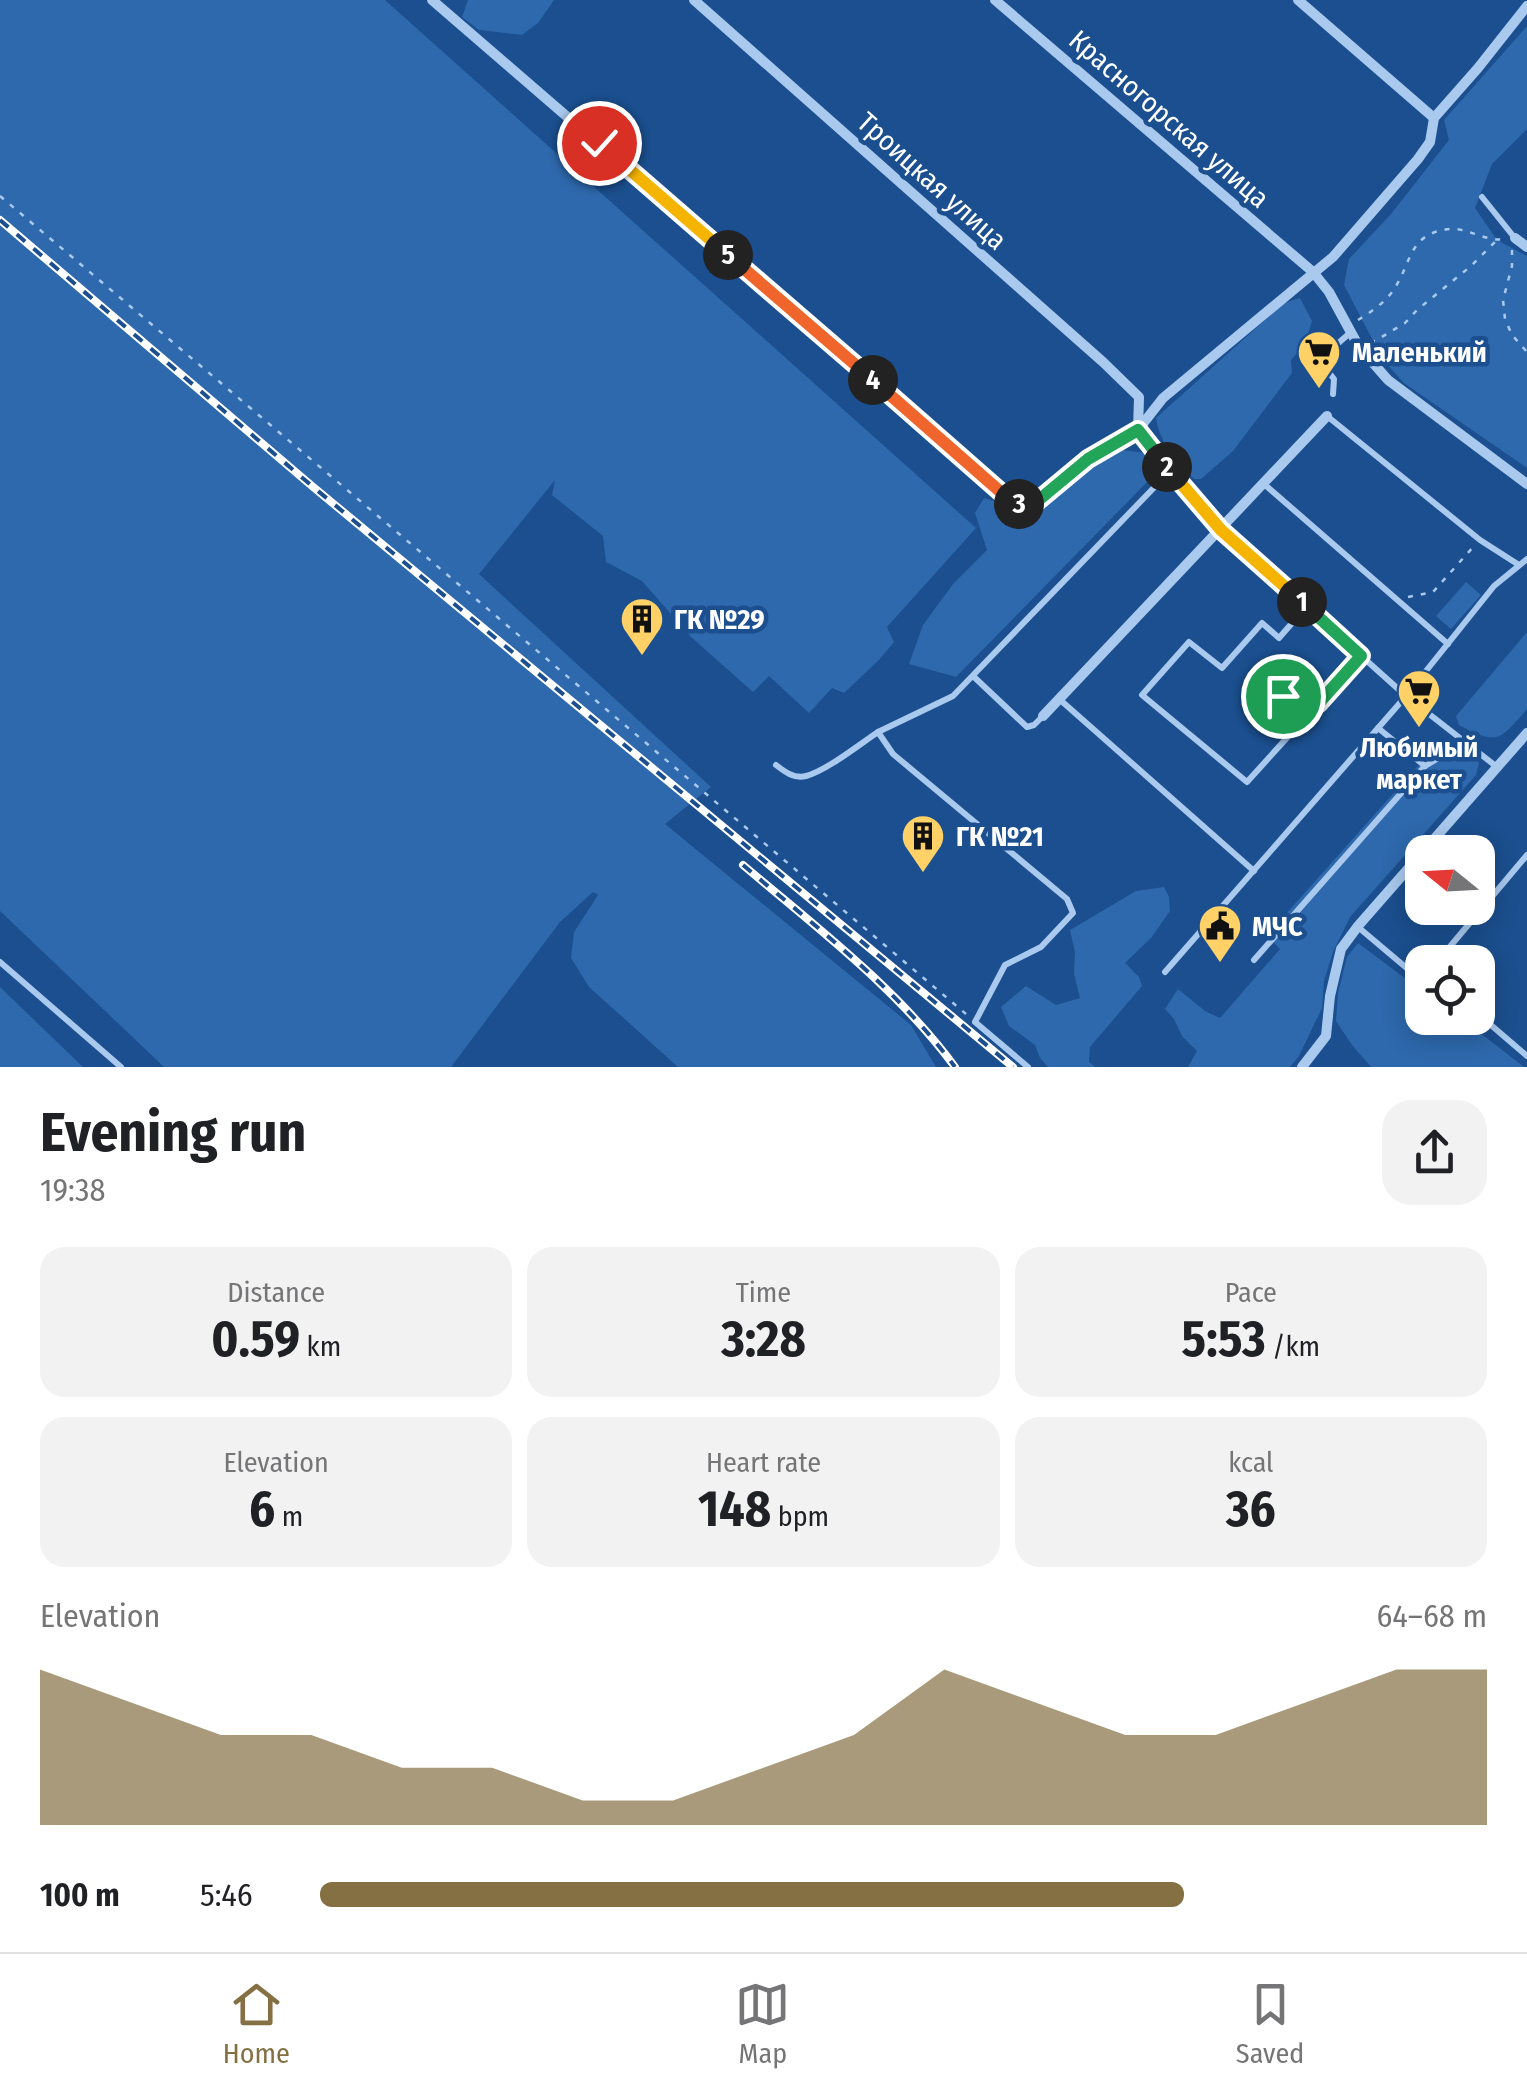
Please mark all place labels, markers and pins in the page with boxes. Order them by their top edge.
pin [557,101,642,186]
pin: 5 [703,230,753,280]
supermarket icon: Маленький [1296,329,1342,390]
place label: Маленький [1352,336,1487,369]
pin: 4 [848,355,898,405]
pin: 2 [1142,442,1192,492]
pin: 3 [994,479,1044,529]
pin: 1 [1277,577,1327,627]
building icon: ГК №29 [619,596,665,657]
place label: ГК №29 [674,603,765,636]
pin [1241,654,1326,739]
supermarket icon: Любимый маркет [1396,668,1442,729]
place label: Любимый маркет [1360,731,1478,796]
building icon: ГК №21 [900,813,946,874]
place label: ГК №21 [956,820,1044,853]
public building icon: МЧС [1197,903,1243,964]
place label: МЧС [1252,910,1303,943]

